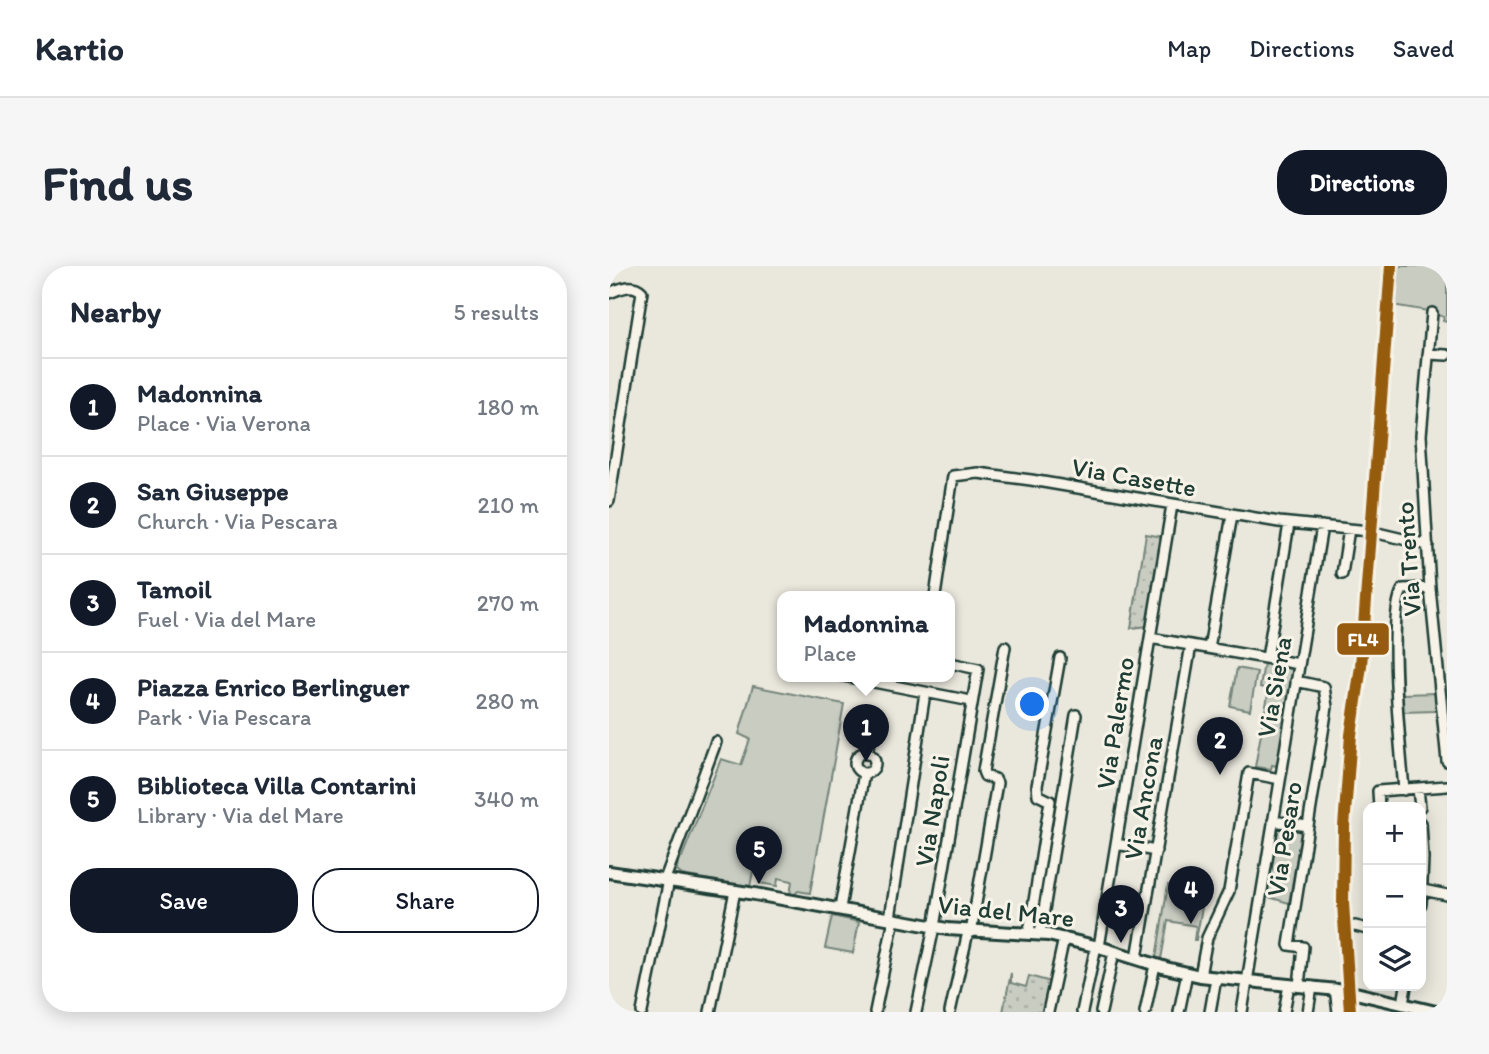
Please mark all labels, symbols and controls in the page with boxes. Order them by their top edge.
text: Kartio [35,29,124,68]
text: Map [1167,34,1211,63]
text: Directions [1249,34,1355,63]
text: Saved [1393,34,1454,63]
button: Directions [1277,150,1447,215]
text: Find us [42,153,193,212]
text: Nearby [70,293,161,330]
text: 5 results [453,298,539,326]
text: Madonnina [137,377,262,409]
text: 1 [88,393,98,421]
text: 180 m [477,393,539,421]
text: Place · Via Verona [137,409,311,437]
street label: Via Casette [1069,450,1199,504]
text: San Giuseppe [137,475,289,507]
text: 2 [87,491,99,519]
text: 210 m [478,491,539,519]
street label: Via Trento [1388,501,1428,617]
text: Church · Via Pescara [137,507,338,535]
text: Tamoil [137,573,212,605]
text: 3 [87,589,99,617]
text: 270 m [477,589,539,617]
popup [777,591,955,682]
text: Fuel · Via del Mare [137,605,316,633]
text: Madonnina [804,607,928,639]
line badge: FL4 [1336,622,1390,656]
text: FL4 [1348,628,1379,651]
street label: Via Siena [1249,634,1299,740]
text: Place [804,639,857,667]
street label: Via Palermo [1089,655,1141,791]
text: Piazza Enrico Berlinguer [137,671,409,703]
text: 4 [86,687,100,715]
text: 280 m [476,687,539,715]
your location [1015,687,1049,721]
text: Park · Via Pescara [137,703,311,731]
pin: 1 [843,704,889,762]
pin: 2 [1197,717,1243,775]
street label: Via Ancona [1116,733,1170,862]
street label: Via Napoli [907,753,957,869]
text: Biblioteca Villa Contarini [137,769,416,801]
street label: Via Pesaro [1259,779,1309,899]
text: 5 [87,785,99,813]
text: 340 m [474,785,539,813]
text: Library · Via del Mare [137,801,344,829]
map controls [1363,802,1426,991]
button: + [1363,802,1426,865]
pin: 5 [736,826,782,884]
button: − [1363,865,1426,928]
pin: 4 [1168,866,1214,924]
button: Save [70,868,298,933]
button: Share [312,868,539,933]
pin: 3 [1098,885,1144,943]
street label: Via del Mare [936,888,1076,934]
button: layers [1363,928,1426,991]

